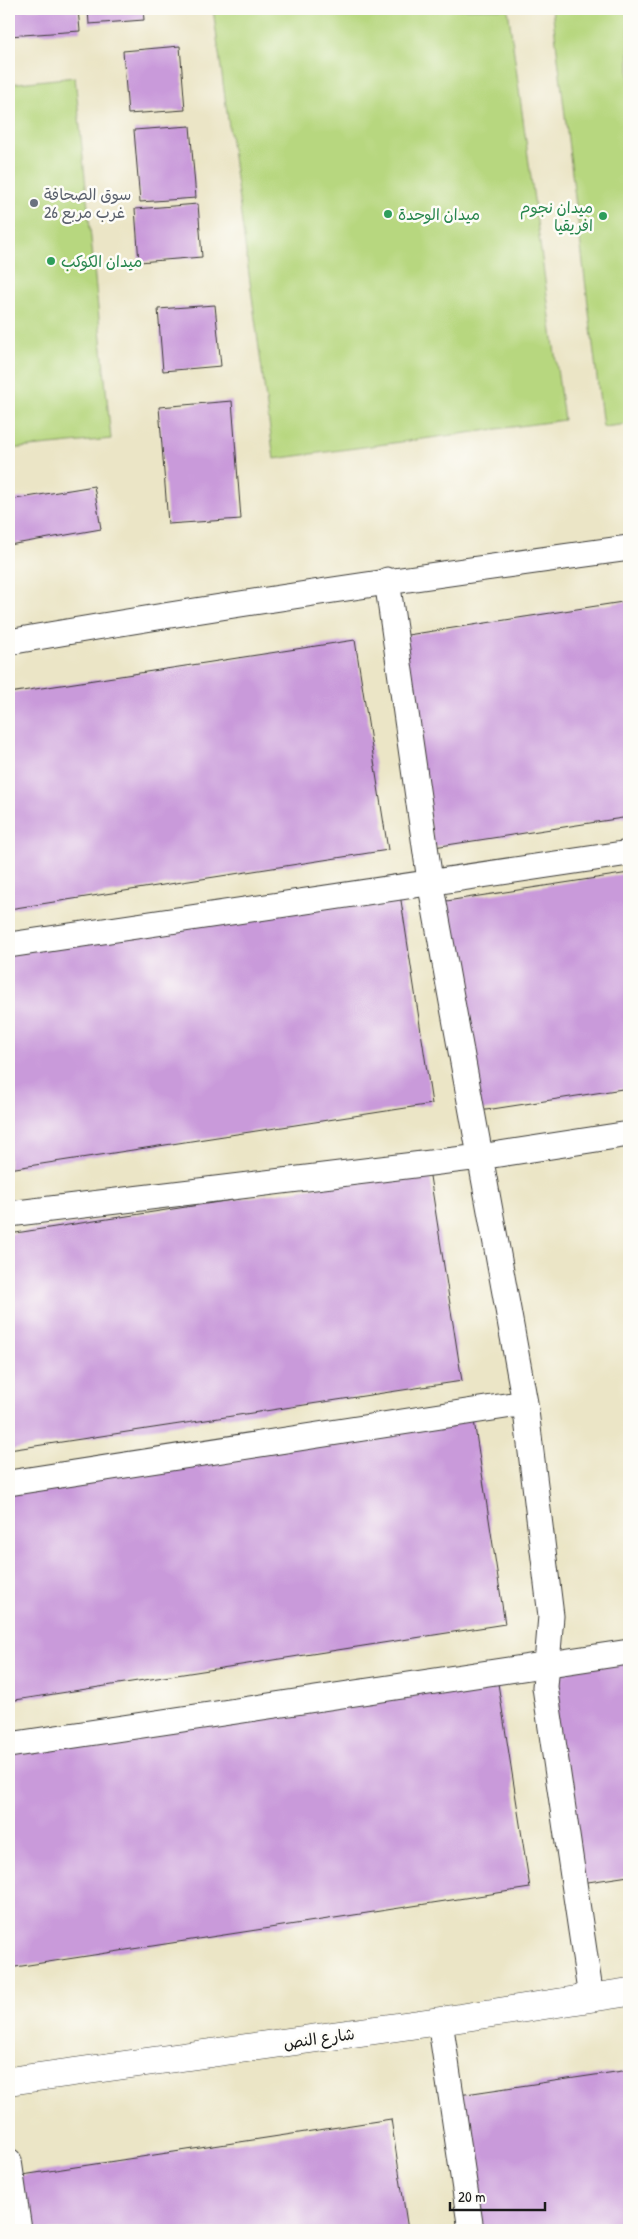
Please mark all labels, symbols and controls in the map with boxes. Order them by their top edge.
place label: سوق الصحافة غرب مربع 26 [44,183,131,224]
place label: ميدان نجوم افريقيا [520,196,593,236]
marker: سوق الصحافة غرب مربع 26 [28,197,40,209]
place label: ميدان الوحدة [398,203,480,225]
marker: ميدان الوحدة [382,208,394,220]
marker: ميدان نجوم افريقيا [597,210,609,222]
place label: ميدان الكوكب [61,250,142,272]
marker: ميدان الكوكب [45,255,57,267]
street label: شارع النص [282,2022,356,2055]
scale bar [450,2179,546,2211]
text: 20 m [458,2186,485,2207]

